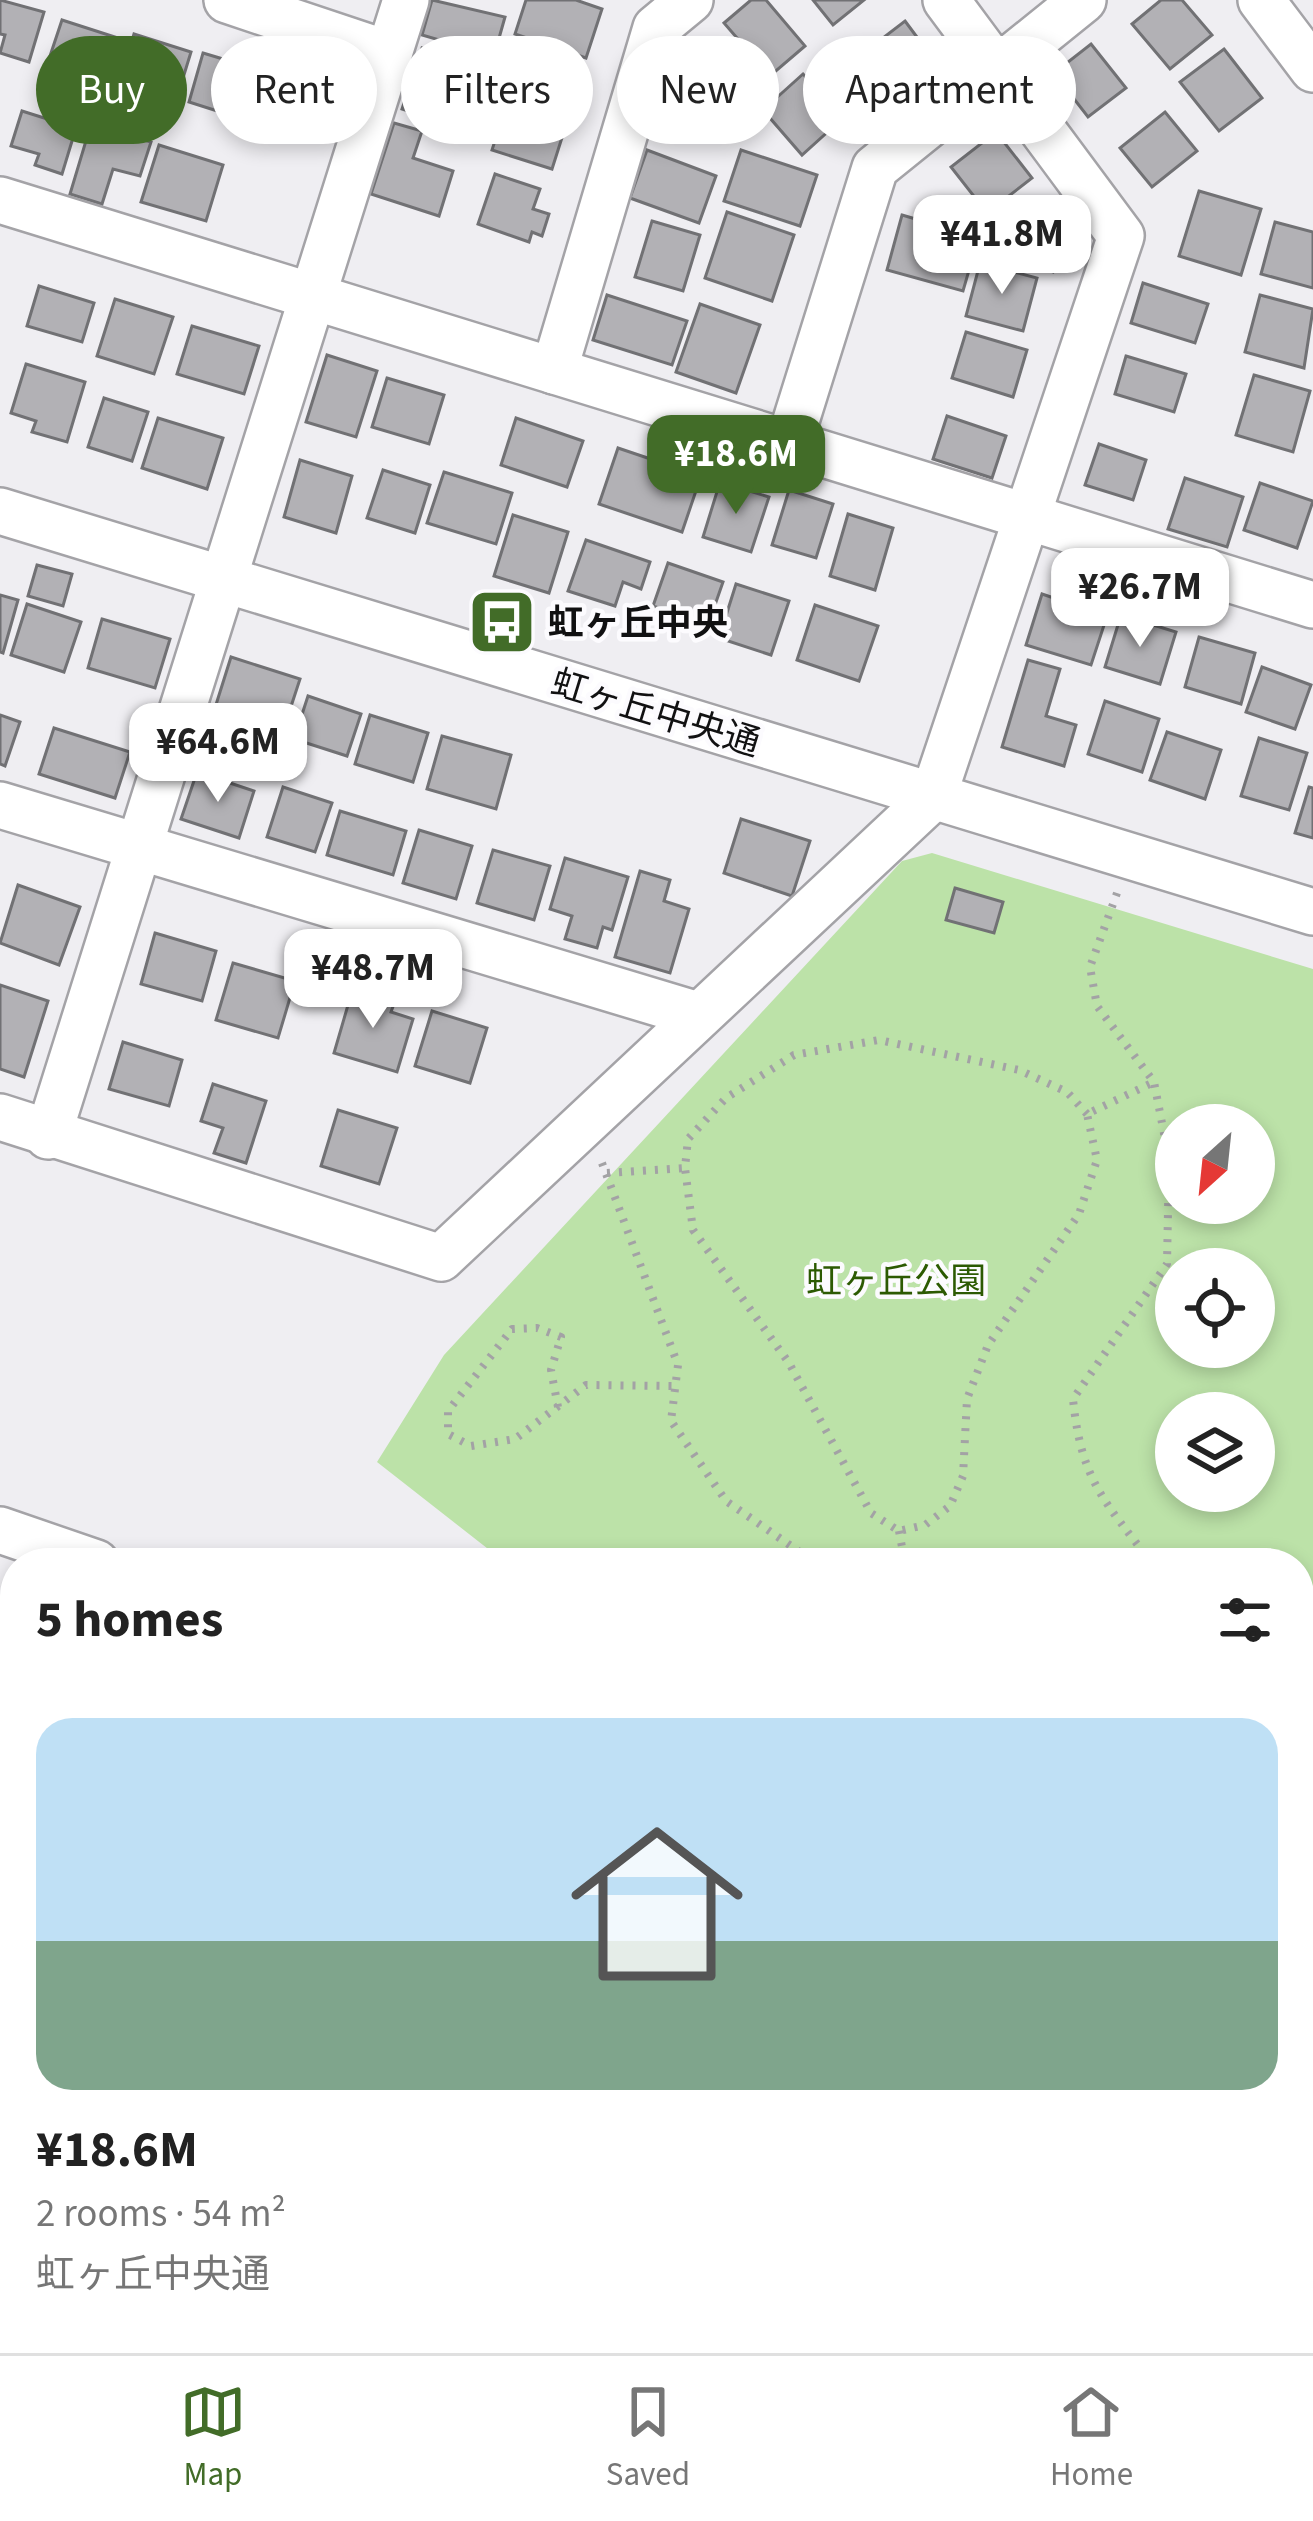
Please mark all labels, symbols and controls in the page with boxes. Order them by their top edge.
chip: Buy [36,36,187,144]
chip: Rent [211,36,377,144]
chip: Filters [401,36,593,144]
chip: New [617,36,779,144]
chip: Apartment [803,36,1076,144]
pin: ¥41.8M [904,195,1100,297]
text: ¥41.8M [940,206,1064,262]
pin: ¥18.6M [638,415,834,517]
text: ¥18.6M [674,426,798,482]
pin: ¥26.7M [1042,548,1238,650]
text: ¥26.7M [1078,559,1202,615]
bus stop icon: 虹ヶ丘中央 [467,587,537,657]
place label: 虹ヶ丘中央 [548,598,728,649]
street label: 虹ヶ丘中央通 [545,657,766,769]
pin: ¥64.6M [120,703,316,805]
text: ¥64.6M [156,714,280,770]
pin: ¥48.7M [275,929,471,1031]
text: ¥48.7M [311,940,435,996]
north arrow [1155,1104,1275,1224]
map controls [1155,1104,1275,1512]
button: locate [1155,1248,1275,1368]
park label: 虹ヶ丘公園 [806,1256,986,1307]
button: layers [1155,1392,1275,1512]
text: 5 homes [36,1584,223,1656]
icon: filters [1212,1587,1278,1653]
icon: home [549,1796,765,2012]
text: ¥18.6M [36,2114,198,2186]
text: 2 rooms · 54 m² [36,2186,286,2242]
text: 虹ヶ丘中央通 [36,2247,270,2303]
tab: Map [180,2379,246,2498]
tab: Saved [606,2379,690,2498]
tab: Home [1050,2379,1133,2498]

